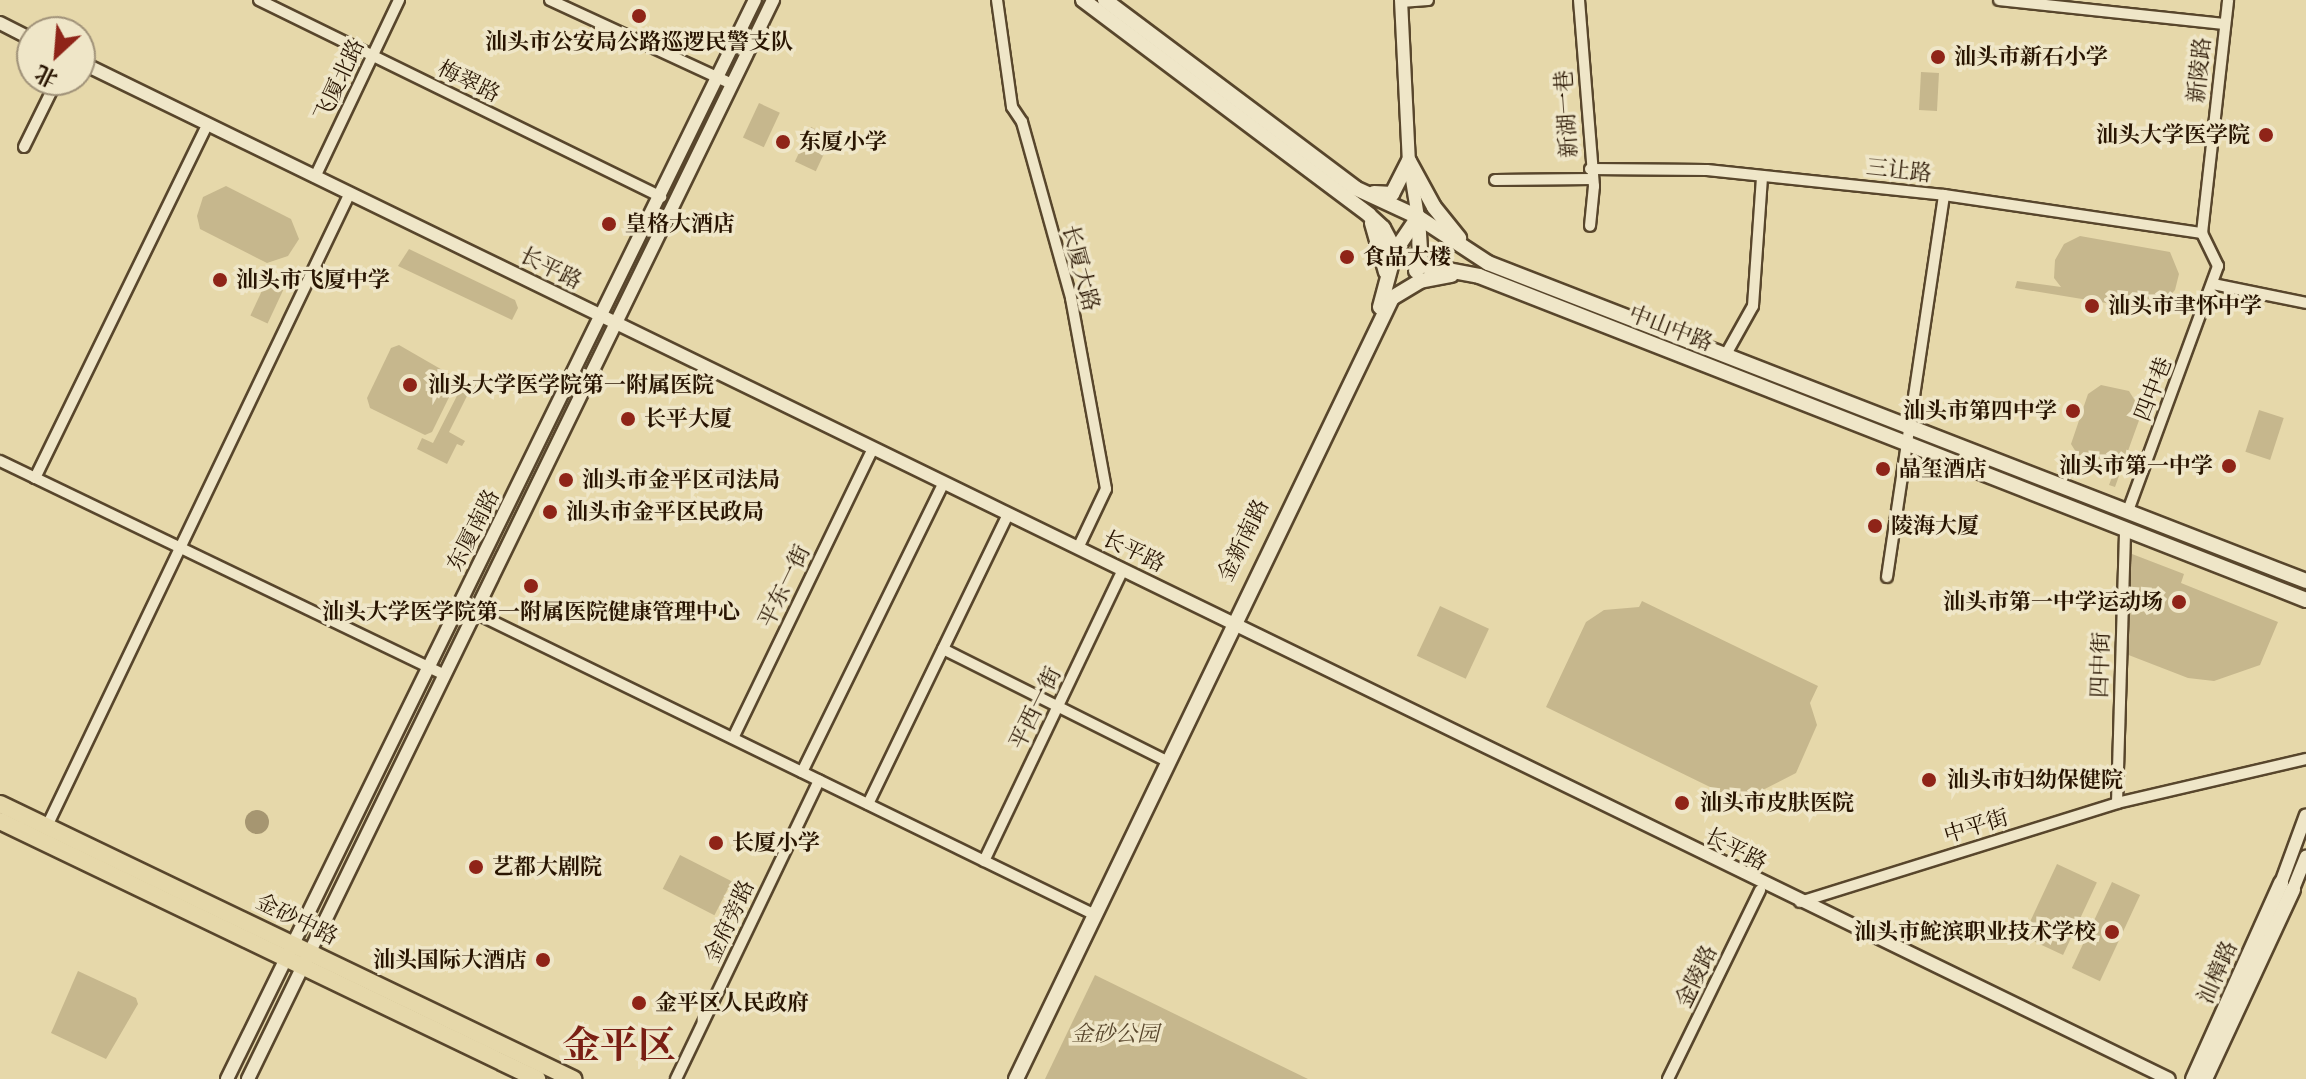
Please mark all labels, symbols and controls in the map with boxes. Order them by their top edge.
marker: 汕头市公安局公路巡逻民警支队 [630,7,648,25]
north arrow [16,16,96,96]
place label: 汕头市公安局公路巡逻民警支队 [485,29,793,55]
street label: 飞厦北路 [308,35,370,125]
street label: 新陵路 [2182,36,2216,104]
place label: 汕头市新石小学 [1954,44,2108,70]
marker: 汕头市新石小学 [1929,48,1947,66]
street label: 梅翠路 [434,55,504,107]
text: 北 [30,59,62,93]
street label: 新湖一巷 [1550,69,1582,159]
place label: 汕头大学医学院 [2096,122,2250,148]
marker: 汕头大学医学院 [2257,126,2275,144]
place label: 东厦小学 [799,129,887,155]
marker: 东厦小学 [774,133,792,151]
street label: 三让路 [1865,153,1933,187]
place label: 皇格大酒店 [625,211,735,237]
marker: 皇格大酒店 [600,215,618,233]
street label: 长厦大路 [1057,222,1105,314]
street label: 长平路 [516,242,586,294]
place label: 食品大楼 [1363,244,1451,270]
marker: 食品大楼 [1338,248,1356,266]
place label: 汕头市飞厦中学 [236,267,390,293]
marker: 汕头市飞厦中学 [211,271,229,289]
place label: 汕头市聿怀中学 [2108,293,2262,319]
marker: 汕头市聿怀中学 [2083,297,2101,315]
street label: 中山中路 [1625,300,1717,356]
street label: 四中巷 [2129,353,2177,425]
place label: 汕头大学医学院第一附属医院 [428,372,714,398]
marker: 汕头大学医学院第一附属医院 [399,374,421,396]
place label: 汕头市第四中学 [1903,398,2057,424]
marker: 汕头市第四中学 [2064,402,2082,420]
place label: 长平大厦 [644,406,732,432]
marker: 长平大厦 [619,410,637,428]
place label: 汕头市第一中学 [2059,453,2213,479]
place label: 晶玺酒店 [1899,456,1987,482]
marker: 汕头市第一中学 [2220,457,2238,475]
marker: 晶玺酒店 [1874,460,1892,478]
place label: 汕头市金平区司法局 [582,467,780,493]
marker: 汕头市金平区司法局 [557,471,575,489]
street label: 东厦南路 [441,485,505,575]
street label: 金新南路 [1212,495,1274,585]
place label: 汕头市金平区民政局 [566,499,764,525]
marker: 汕头市金平区民政局 [541,503,559,521]
place label: 陵海大厦 [1891,513,1979,539]
marker: 陵海大厦 [1866,517,1884,535]
street label: 长平路 [1099,525,1169,577]
street label: 平东一街 [753,541,815,631]
marker: 汕头大学医学院第一附属医院健康管理中心 [522,577,540,595]
place label: 汕头市第一中学运动场 [1943,589,2163,615]
marker: 汕头市第一中学运动场 [2170,593,2188,611]
place label: 汕头大学医学院第一附属医院健康管理中心 [322,599,740,625]
street label: 四中街 [2086,632,2114,698]
street label: 平西一街 [1004,663,1066,753]
place label: 汕头市妇幼保健院 [1947,767,2123,793]
marker: 汕头市妇幼保健院 [1918,769,1940,791]
place label: 汕头市皮肤医院 [1700,790,1854,816]
marker: 汕头市皮肤医院 [1671,792,1693,814]
street label: 中平街 [1941,804,2011,848]
street label: 长平路 [1701,822,1771,876]
place label: 长厦小学 [732,830,820,856]
marker: 长厦小学 [707,834,725,852]
place label: 艺都大剧院 [492,854,602,880]
marker: 艺都大剧院 [467,858,485,876]
street label: 金府旁路 [698,876,760,966]
street label: 金砂中路 [252,888,342,950]
place label: 汕头市鮀滨职业技术学校 [1854,919,2096,945]
marker: 汕头市鮀滨职业技术学校 [2103,923,2121,941]
street label: 汕樟路 [2192,936,2242,1008]
street label: 金陵路 [1670,941,1722,1011]
place label: 汕头国际大酒店 [373,947,527,973]
marker: 汕头国际大酒店 [534,951,552,969]
place label: 金平区人民政府 [655,990,809,1016]
marker: 金平区人民政府 [630,994,648,1012]
park label: 金砂公园 [1071,1021,1159,1047]
district label: 金平区 [562,1022,676,1068]

